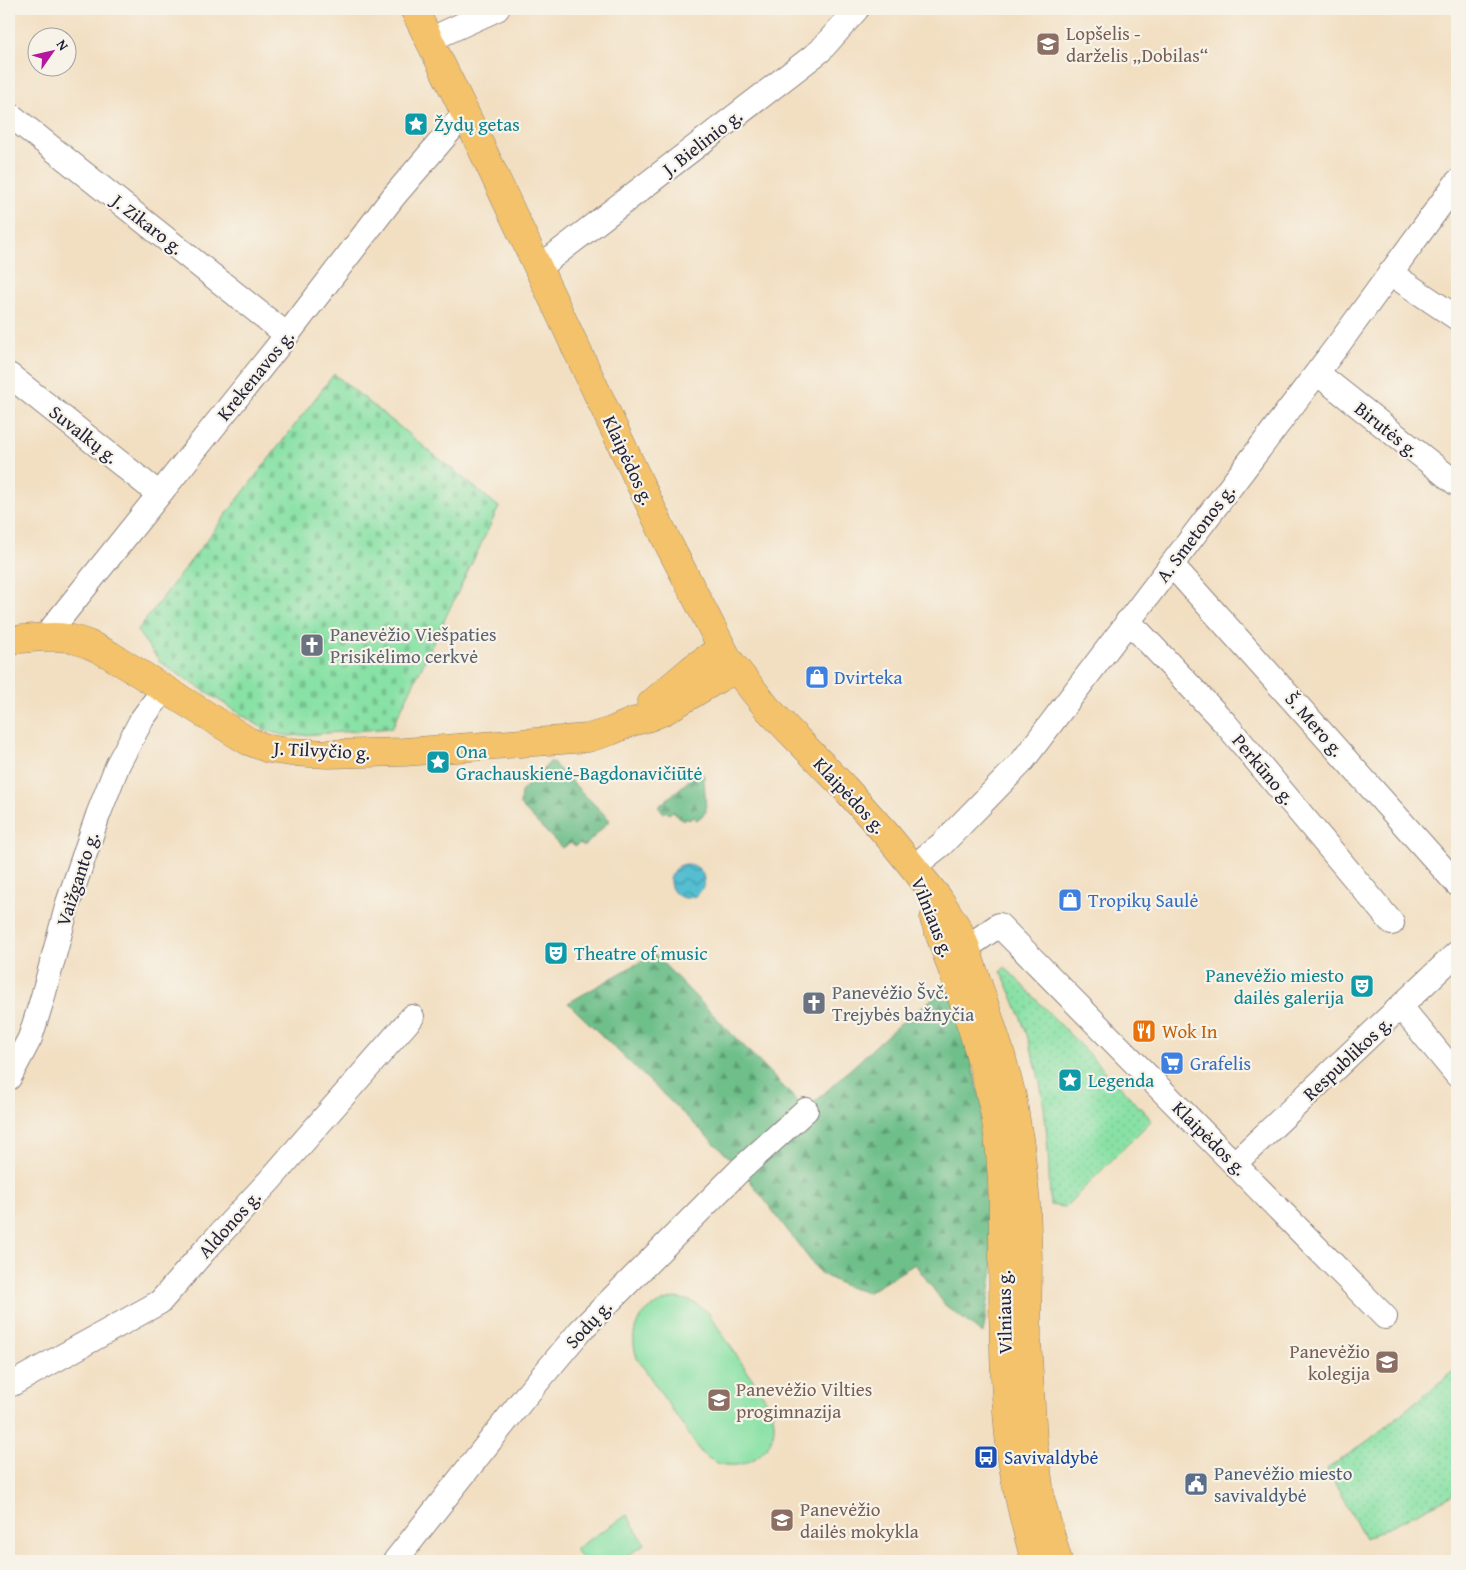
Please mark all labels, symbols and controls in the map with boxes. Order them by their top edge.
place label: Lopšelis - darželis „Dobilas“ [1066,19,1208,69]
north arrow [28,28,78,78]
school or university icon: Lopšelis - darželis „Dobilas“ [1035,31,1061,57]
text: N [52,35,74,55]
street label: J. Bielinio g. [655,102,748,183]
place label: Žydų getas [434,110,520,138]
place icon: Žydų getas [403,111,429,137]
street label: J. Zikaro g. [105,186,190,261]
street label: Krekenavos g. [210,324,300,426]
street label: Birutės g. [1349,394,1425,464]
street label: Suvalkų g. [43,398,125,470]
street label: Klaipėdos g. [596,411,662,509]
street label: A. Smetonos g. [1149,478,1241,588]
place label: Panevėžio Viešpaties Prisikėlimo cerkvė [330,620,497,670]
church icon: Panevėžio Viešpaties Prisikėlimo cerkvė [299,632,325,658]
place label: Dvirteka [834,663,902,691]
shop icon: Dvirteka [804,664,830,690]
street label: Š. Mero g. [1279,685,1351,763]
street label: Perkūno g. [1226,727,1302,811]
street label: J. Tilvyčio g. [271,733,371,767]
place label: Ona Grachauskienė-Bagdonavičiūtė [456,737,702,787]
place icon: Ona Grachauskienė-Bagdonavičiūtė [425,749,451,775]
street label: Klaipėdos g. [807,750,893,840]
street label: Vaižganto g. [49,828,105,930]
street label: Vilniaus g. [904,873,962,961]
place label: Tropikų Saulė [1088,886,1198,914]
shop icon: Tropikų Saulė [1057,887,1083,913]
place label: Theatre of music [574,939,708,967]
theatre icon: Theatre of music [543,940,569,966]
place label: Panevėžio miesto dailės galerija [1206,961,1344,1011]
theatre icon: Panevėžio miesto dailės galerija [1349,973,1375,999]
place label: Panevėžio Švč. Trejybės bažnyčia [832,978,974,1028]
church icon: Panevėžio Švč. Trejybės bažnyčia [801,990,827,1016]
street label: Respublikos g. [1296,1009,1398,1107]
place label: Wok In [1162,1017,1218,1045]
restaurant icon: Wok In [1131,1018,1157,1044]
place label: Grafelis [1190,1049,1251,1077]
supermarket icon: Grafelis [1159,1050,1185,1076]
place label: Legenda [1088,1066,1154,1094]
place icon: Legenda [1057,1067,1083,1093]
street label: Klaipėdos g. [1166,1094,1254,1182]
street label: Aldonos g. [191,1184,267,1264]
street label: Vilniaus g. [989,1270,1019,1354]
street label: Sodų g. [558,1293,618,1355]
place label: Panevėžio kolegija [1290,1337,1370,1387]
school or university icon: Panevėžio kolegija [1374,1349,1400,1375]
place label: Panevėžio Vilties progimnazija [736,1375,872,1425]
school or university icon: Panevėžio Vilties progimnazija [706,1387,732,1413]
place label: Savivaldybė [1004,1443,1099,1471]
bus stop icon: Savivaldybė [973,1444,999,1470]
place label: Panevėžio miesto savivaldybė [1214,1459,1352,1509]
public building icon: Panevėžio miesto savivaldybė [1183,1471,1209,1497]
place label: Panevėžio dailės mokykla [800,1495,919,1545]
school or university icon: Panevėžio dailės mokykla [769,1507,795,1533]

